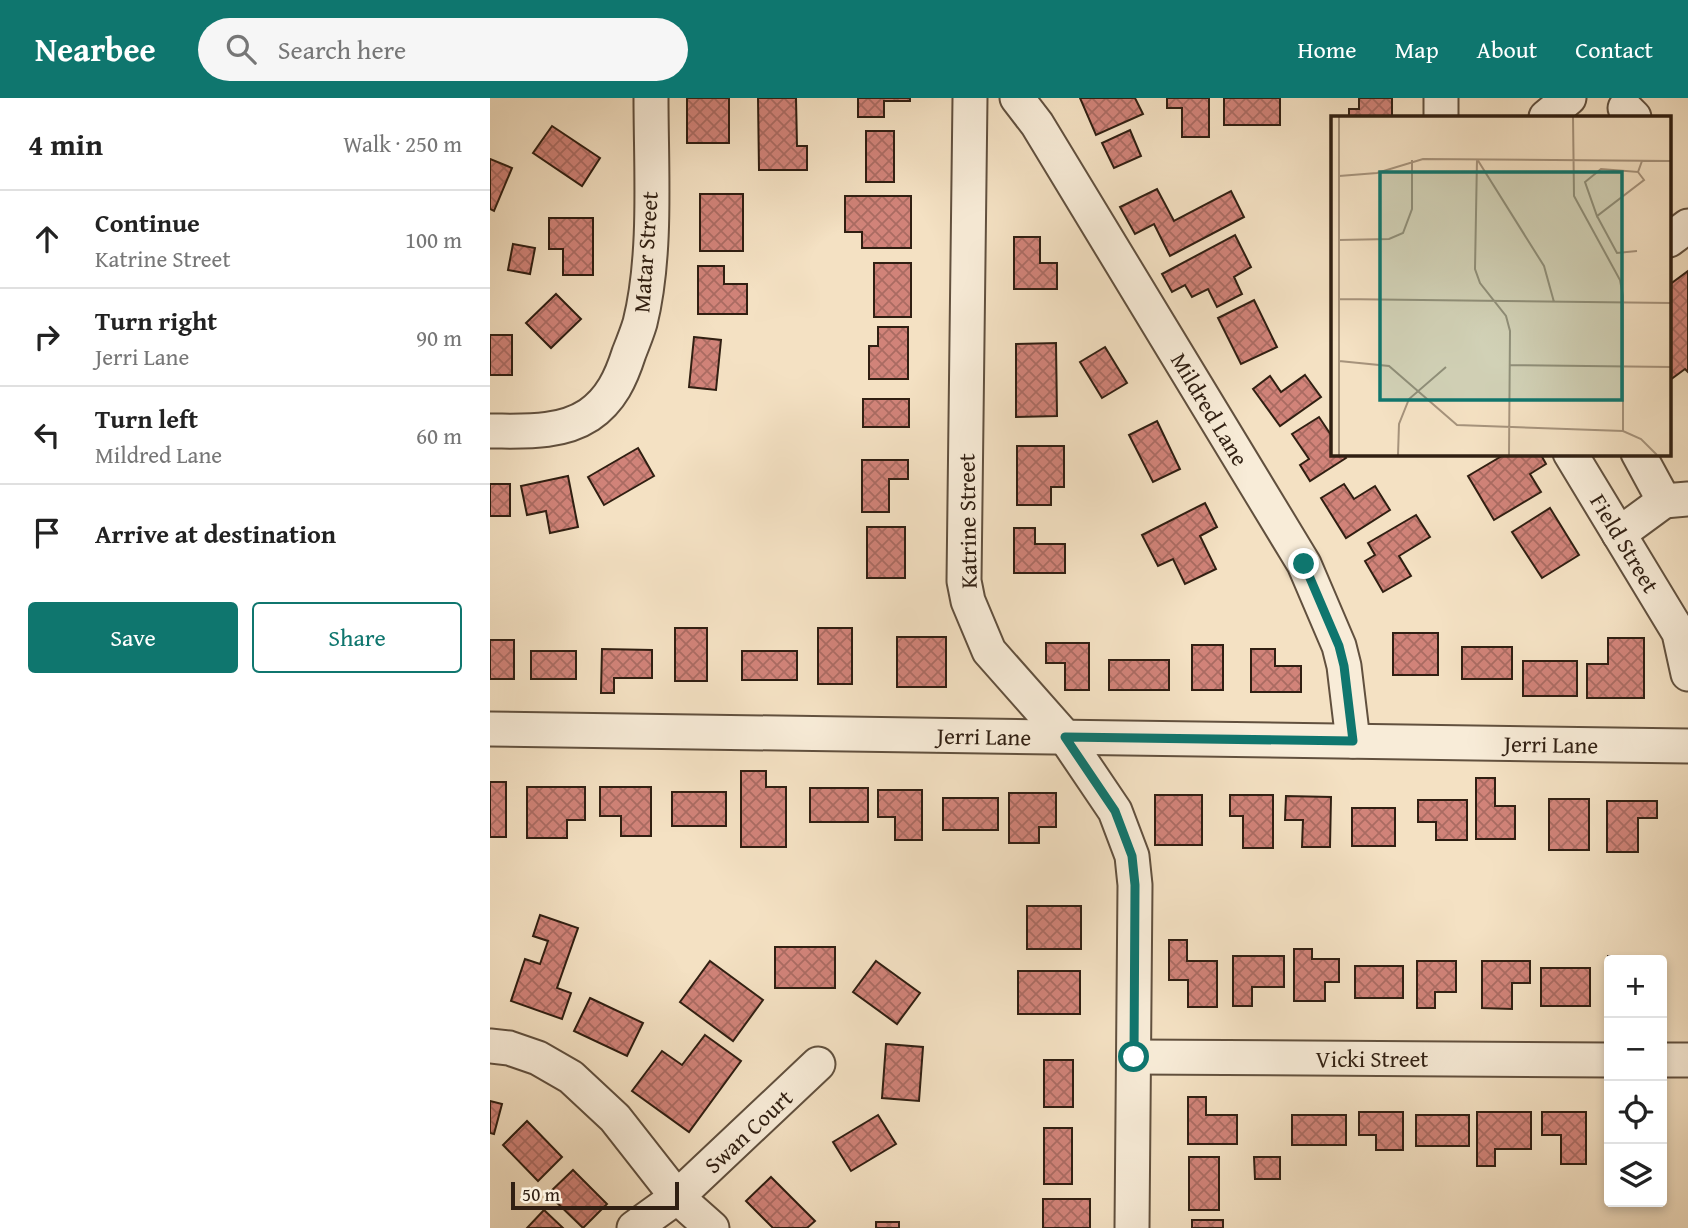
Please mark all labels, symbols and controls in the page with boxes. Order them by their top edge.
search box [198,18,688,81]
text: Nearbee [35,25,156,73]
icon: search [222,30,260,68]
text: Search here [278,30,406,69]
text: Home [1298,32,1357,67]
text: Map [1395,32,1439,67]
text: About [1477,32,1537,67]
text: Contact [1575,32,1653,67]
inset map [1331,116,1670,455]
text: 4 min [28,122,103,166]
text: Walk · 250 m [343,127,462,160]
street label: Matar Street [624,190,666,314]
text: Continue [95,203,200,242]
icon: ahead [28,220,66,258]
text: 100 m [405,223,462,256]
text: Katrine Street [95,242,231,275]
text: Turn right [95,301,217,340]
icon: right [28,318,66,356]
text: 90 m [416,321,462,354]
text: Jerri Lane [95,340,189,373]
street label: Mildred Lane [1163,346,1257,472]
text: Turn left [95,399,198,438]
icon: left [28,416,66,454]
text: 60 m [416,419,462,452]
text: Mildred Lane [95,438,222,471]
street label: Katrine Street [949,453,985,589]
street label: Field Street [1582,487,1668,599]
icon: arrive [28,514,66,552]
text: Arrive at destination [95,514,336,553]
route end [1288,548,1319,579]
button: Save [28,602,238,673]
button: Share [252,602,462,673]
street label: Jerri Lane [934,719,1031,753]
street label: Jerri Lane [1501,727,1598,761]
map controls [1604,955,1667,1207]
button: + [1604,955,1667,1018]
button: − [1604,1018,1667,1081]
route start [1118,1041,1149,1072]
street label: Vicki Street [1316,1042,1428,1075]
street label: Swan Court [696,1081,800,1181]
button: locate [1604,1081,1667,1144]
button: layers [1604,1144,1667,1207]
scale bar [511,1179,679,1211]
text: 50 m [522,1180,560,1208]

